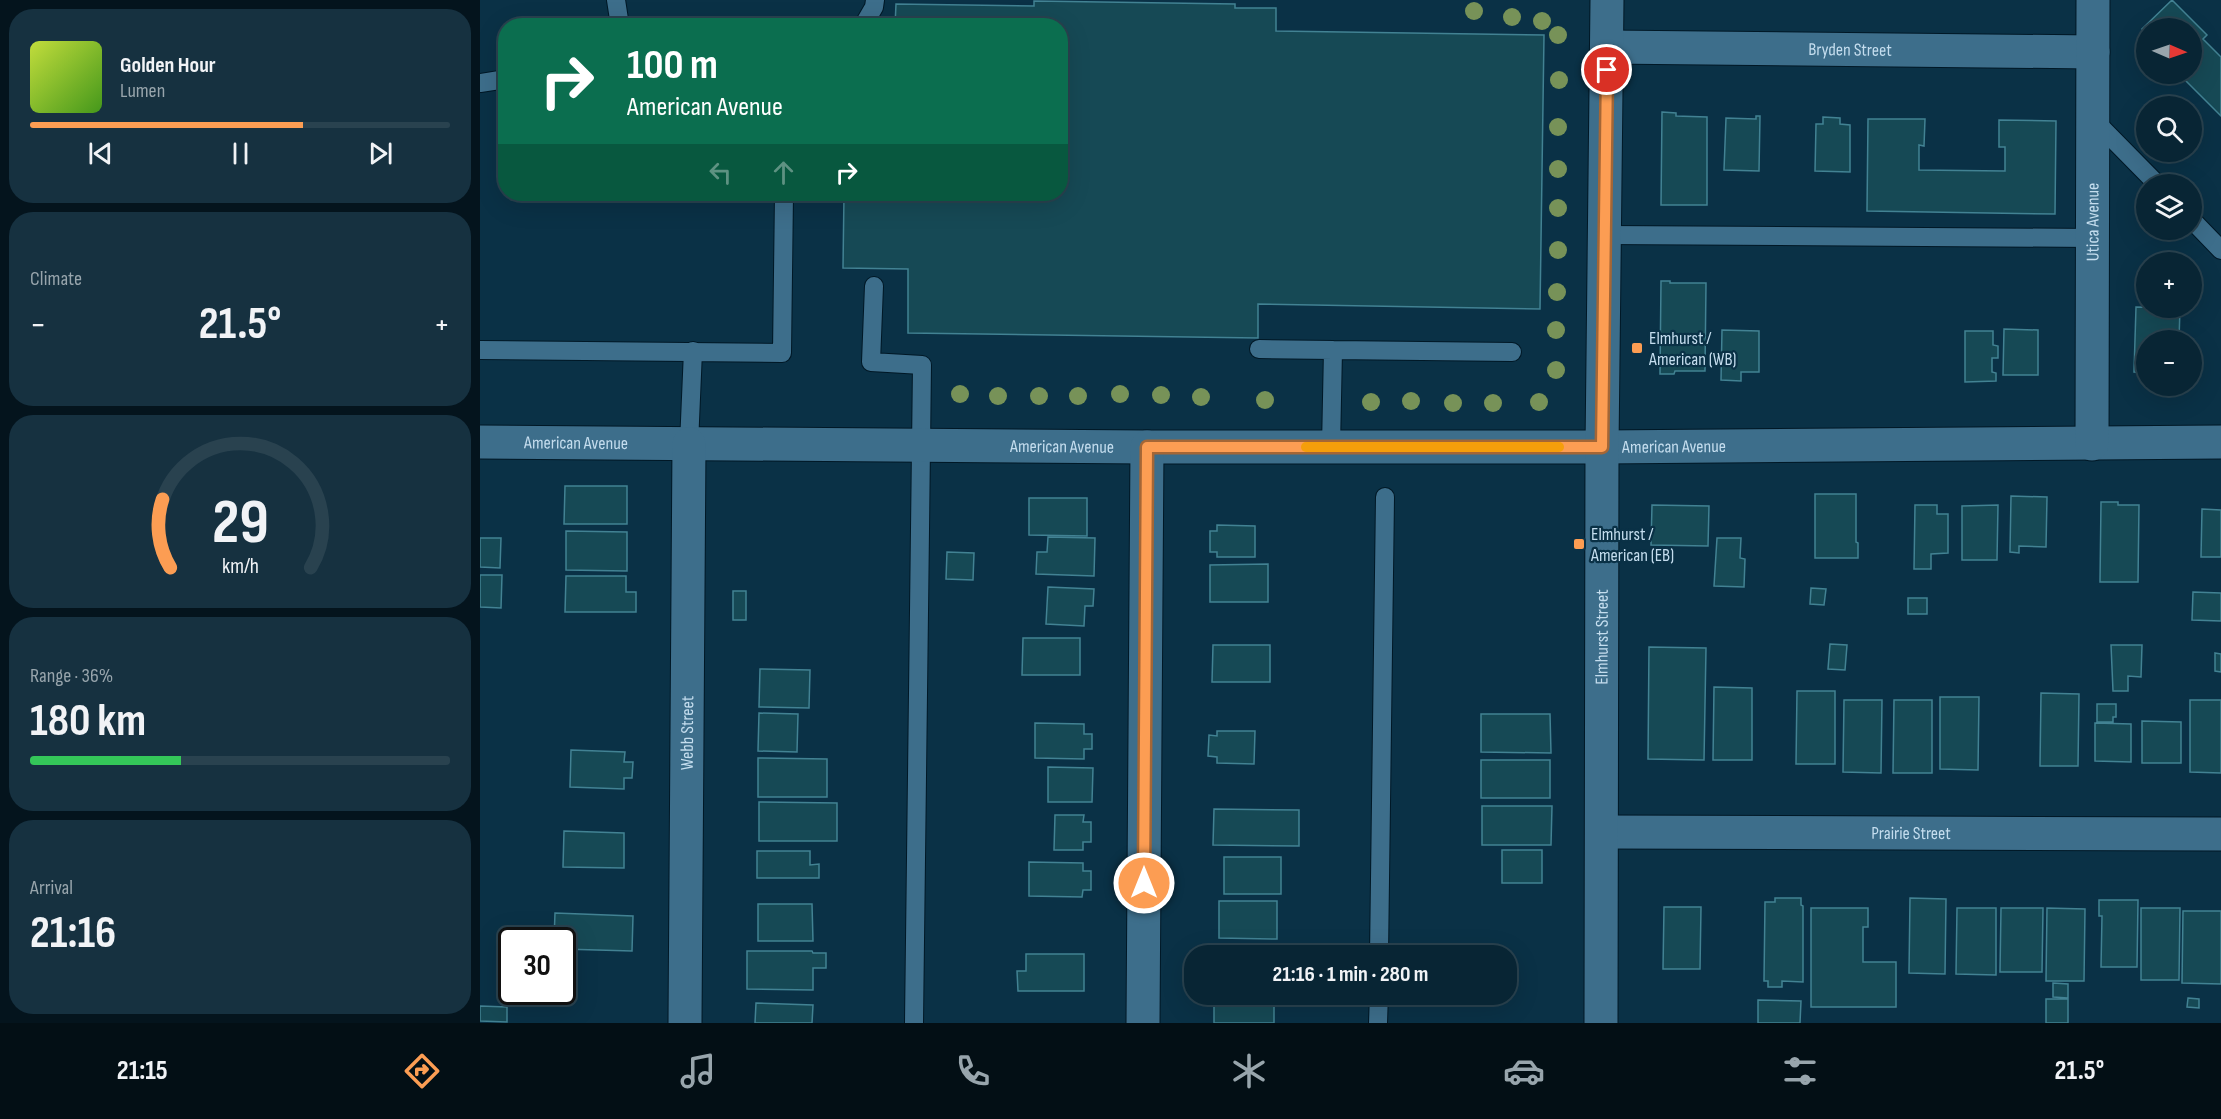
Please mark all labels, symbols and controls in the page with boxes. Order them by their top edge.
north arrow [2136,18,2202,84]
map controls [2136,18,2202,396]
street label: Bryden Street [1808,39,1892,61]
text: 100 m [627,40,718,91]
icon: right [528,42,606,120]
pin [1581,44,1632,95]
text: Golden Hour [120,52,216,79]
icon: arrive [1590,53,1623,86]
text: Lumen [120,79,165,103]
text: American Avenue [627,91,783,123]
button: search [2136,96,2202,162]
icon: previous [84,137,117,170]
icon: pause [224,137,257,170]
icon: next [364,137,397,170]
icon: left [704,156,737,189]
icon: ahead [767,156,800,189]
icon: right [830,156,863,189]
button: layers [2136,174,2202,240]
street label: Utica Avenue [2082,183,2104,261]
button: + [2136,252,2202,318]
text: Climate [30,267,82,291]
text: 21.5° [199,297,281,352]
text: − [30,305,46,345]
text: + [434,305,450,345]
place label: Elmhurst / American (WB) [1648,328,1736,370]
button: − [2136,330,2202,396]
marker: Elmhurst / American (WB) [1630,341,1644,355]
street label: American Avenue [523,432,628,454]
street label: American Avenue [1009,436,1114,458]
street label: American Avenue [1621,436,1726,458]
text: 29 [212,487,268,562]
place label: Elmhurst / American (EB) [1590,524,1674,566]
marker: Elmhurst / American (EB) [1572,537,1586,551]
text: km/h [221,555,259,580]
street label: Elmhurst Street [1592,589,1613,685]
text: Range · 36% [30,664,113,688]
text: 180 km [30,694,146,749]
street label: Webb Street [677,695,698,770]
street label: Prairie Street [1871,823,1951,844]
position arrow [1112,851,1176,915]
text: Arrival [30,876,73,900]
text: 21:16 [30,906,116,961]
speed limit sign: 30 [498,927,576,1005]
text: 21:16 · 1 min · 280 m [1273,961,1428,988]
icon: directions [401,1050,443,1092]
icon: music [677,1050,719,1092]
icon: phone [952,1050,994,1092]
icon: climate [1228,1050,1270,1092]
icon: car [1503,1050,1545,1092]
icon: filters [1779,1050,1821,1092]
text: 21:15 [117,1055,168,1087]
text: 21.5° [2055,1055,2104,1087]

